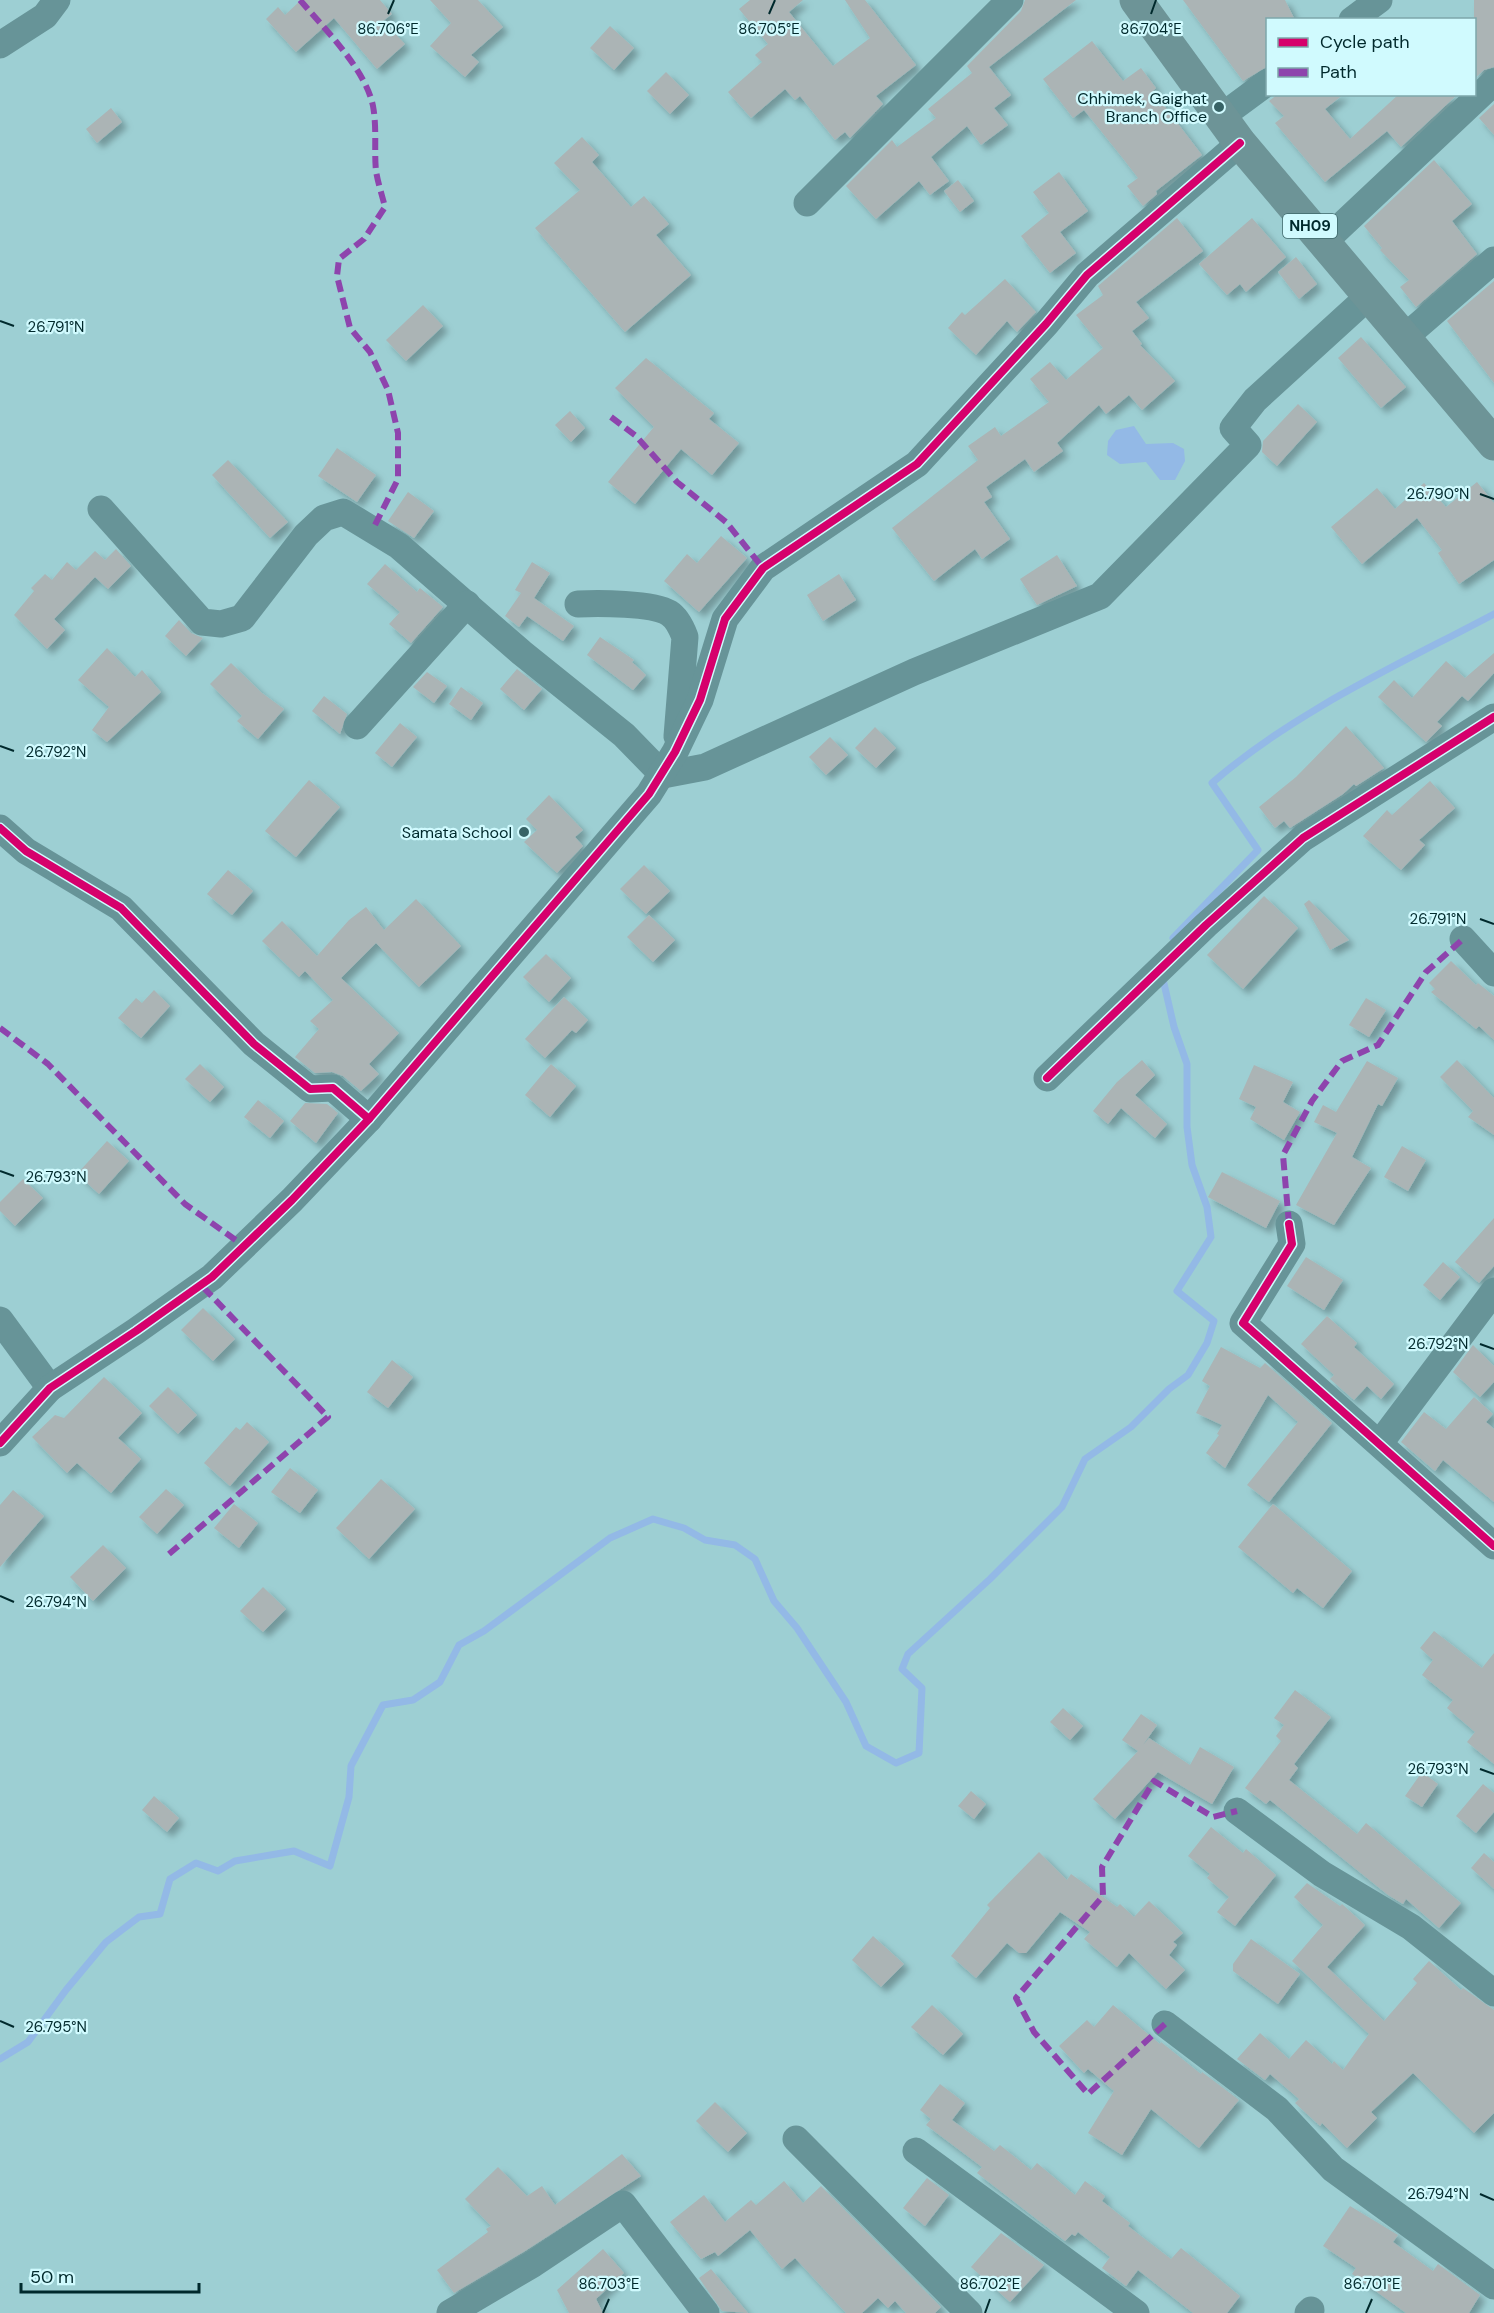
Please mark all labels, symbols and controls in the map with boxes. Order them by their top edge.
legend [1266,18,1476,96]
text: 86.706°E [357,19,419,39]
text: 86.705°E [738,19,800,39]
text: 86.704°E [1120,19,1182,39]
text: Cycle path [1320,30,1410,54]
text: Path [1320,60,1357,84]
place label: Chhimek, Gaighat Branch Office [1077,88,1207,127]
marker: Chhimek, Gaighat Branch Office [1212,100,1226,114]
road number: NH09 [1283,214,1337,238]
text: 26.791°N [28,317,84,337]
text: 26.790°N [1407,484,1469,504]
text: 26.792°N [26,742,86,762]
place label: Samata School [402,822,512,843]
marker: Samata School [517,825,531,839]
text: 26.791°N [1410,909,1466,929]
text: 26.793°N [25,1167,87,1187]
text: 26.792°N [1408,1334,1468,1354]
text: 26.794°N [25,1592,87,1612]
text: 26.793°N [1407,1759,1469,1779]
text: 26.795°N [25,2017,87,2037]
text: 26.794°N [1407,2184,1469,2204]
scale bar [21,2256,200,2294]
text: 50 m [30,2265,74,2289]
text: 86.703°E [578,2274,640,2294]
text: 86.702°E [960,2274,1020,2294]
text: 86.701°E [1344,2274,1400,2294]

